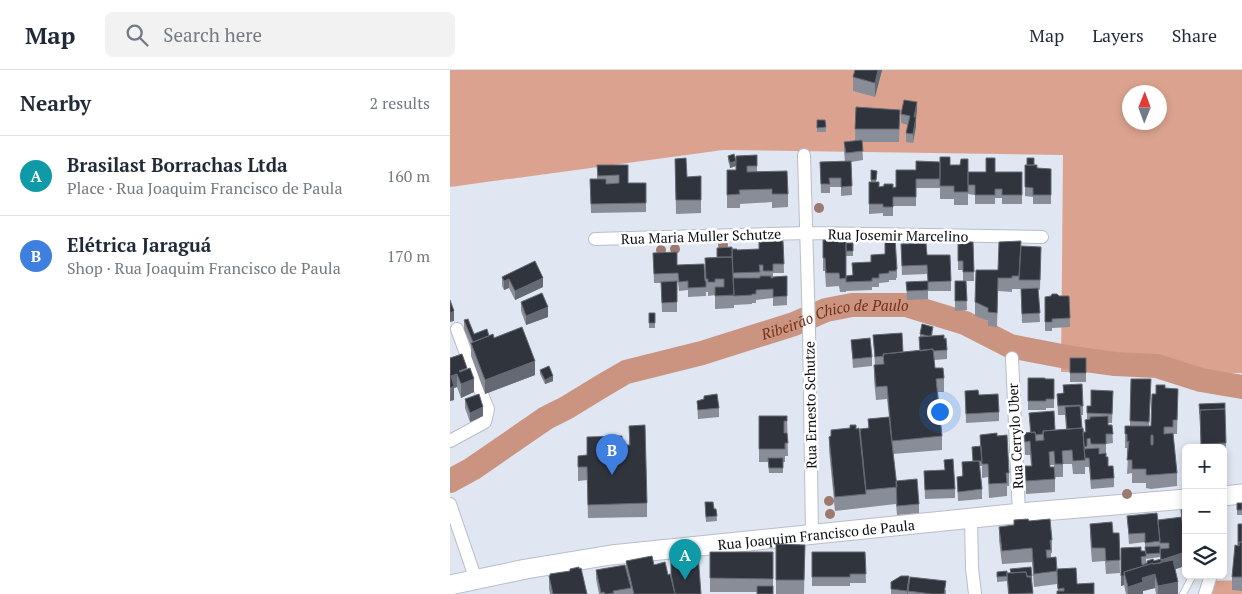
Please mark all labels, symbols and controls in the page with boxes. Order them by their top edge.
search box [105,12,455,57]
text: Map [25,19,75,51]
icon: search [123,21,151,49]
text: Search here [163,22,262,47]
text: Map [1029,23,1064,47]
text: Layers [1092,23,1144,47]
text: Share [1172,23,1217,47]
north arrow [1122,85,1167,130]
text: Nearby [20,89,91,117]
text: 2 results [370,92,430,114]
text: Brasilast Borrachas Ltda [67,152,288,177]
text: A [30,165,42,187]
text: 160 m [387,165,430,187]
text: Place · Rua Joaquim Francisco de Paula [67,177,343,199]
street label: Rua Maria Muller Schutze [621,224,781,248]
street label: Rua Josemir Marcelino [828,224,969,246]
text: Elétrica Jaraguá [67,232,211,257]
text: B [31,245,41,267]
text: 170 m [387,245,430,267]
text: Shop · Rua Joaquim Francisco de Paula [67,257,341,279]
water label: Ribeirão Chico de Paulo [757,295,909,344]
street label: Rua Ernesto Schutze [799,341,821,469]
street label: Rua Cerrylo Uber [1003,382,1027,489]
your location [927,399,953,425]
pin: B [596,434,628,475]
map controls [1182,444,1227,579]
button: + [1182,444,1227,489]
button: − [1182,489,1227,534]
street label: Rua Joaquim Francisco de Paula [717,514,916,554]
button: layers [1182,534,1227,579]
pin: A [669,539,701,580]

